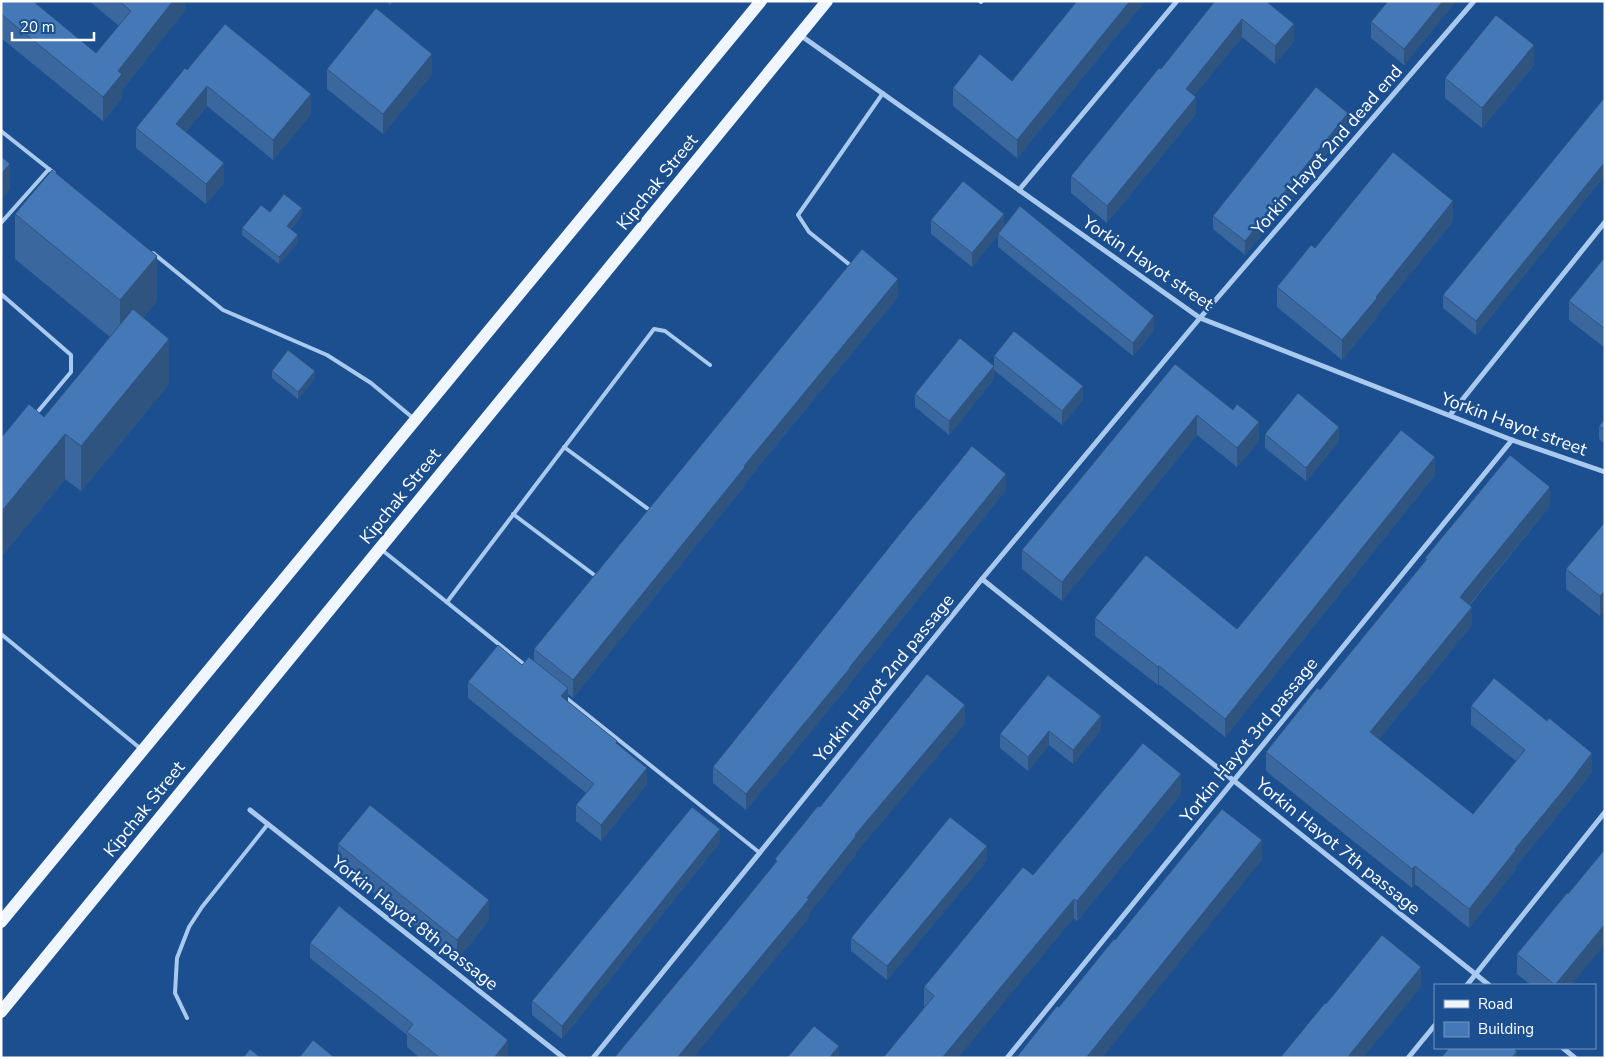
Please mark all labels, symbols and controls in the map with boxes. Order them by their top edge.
scale bar [12,10,95,42]
text: 20 m [20,17,55,37]
street label: Yorkin Hayot 2nd dead end [1246,60,1408,241]
street label: Kipchak Street [611,129,704,235]
street label: Yorkin Hayot street [1077,210,1219,316]
street label: Yorkin Hayot street [1437,386,1591,462]
street label: Kipchak Street [354,443,447,549]
street label: Yorkin Hayot 2nd passage [808,589,959,768]
street label: Yorkin Hayot 3rd passage [1174,652,1323,828]
street label: Kipchak Street [98,756,191,862]
street label: Yorkin Hayot 7th passage [1250,771,1426,920]
street label: Yorkin Hayot 8th passage [326,850,504,996]
legend [1434,984,1596,1049]
text: Road [1478,994,1513,1014]
text: Building [1478,1019,1534,1039]

